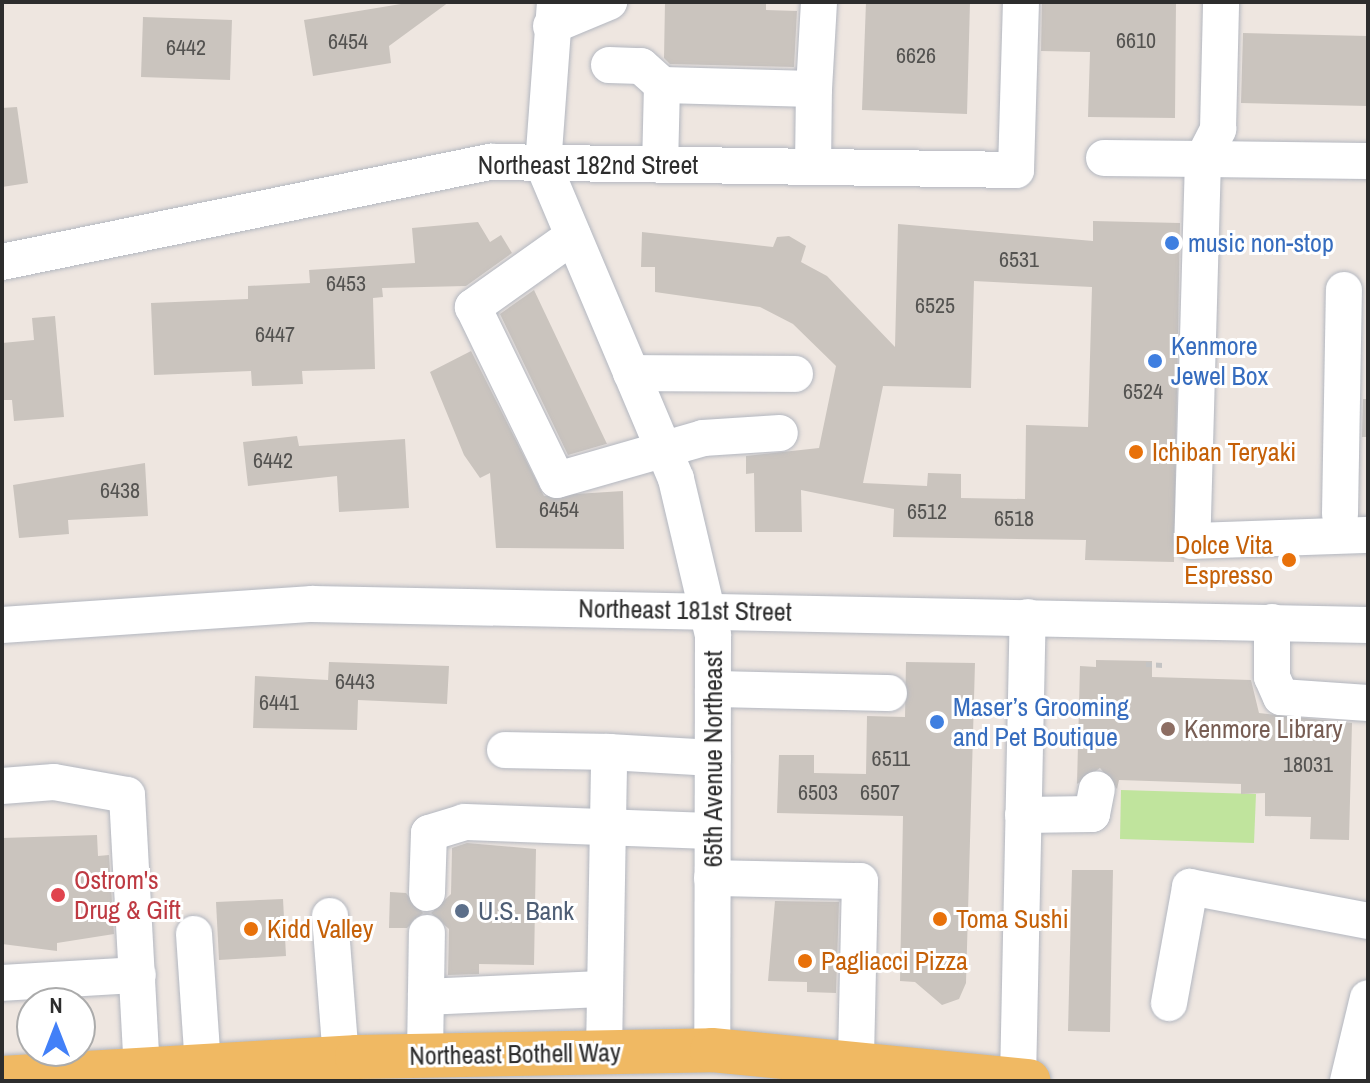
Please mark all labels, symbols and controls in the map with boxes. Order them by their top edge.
house number: 6610 [1116,28,1156,54]
house number: 6454 [328,29,368,55]
house number: 6442 [166,35,206,61]
house number: 6626 [896,43,936,69]
street label: Northeast 182nd Street [478,149,698,181]
place label: music non-stop [1188,227,1334,259]
marker: music non-stop [1163,234,1181,252]
house number: 6531 [999,247,1039,273]
house number: 6453 [326,271,366,297]
house number: 6525 [915,293,955,319]
house number: 6447 [255,322,295,348]
place label: Kenmore Jewel Box [1171,330,1268,392]
marker: Kenmore Jewel Box [1146,352,1164,370]
house number: 6524 [1123,379,1163,405]
place label: Ichiban Teryaki [1152,436,1297,468]
marker: Ichiban Teryaki [1127,443,1145,461]
house number: 6442 [253,448,293,474]
house number: 6438 [100,478,140,504]
house number: 6454 [539,497,579,523]
house number: 6512 [907,499,947,525]
house number: 6518 [994,506,1034,532]
place label: Dolce Vita Espresso [1175,529,1273,590]
marker: Dolce Vita Espresso [1280,551,1298,569]
street label: Northeast 181st Street [578,593,792,627]
street label: 65th Avenue Northeast [697,650,729,868]
house number: 6443 [335,669,375,695]
house number: 6441 [259,690,299,716]
place label: Maser’s Grooming and Pet Boutique [953,691,1129,752]
marker: Maser’s Grooming and Pet Boutique [928,713,946,731]
place label: Kenmore Library [1184,713,1343,745]
marker: Kenmore Library [1159,720,1177,738]
house number: 6511 [872,746,910,772]
house number: 18031 [1283,752,1333,778]
house number: 6503 [798,780,838,806]
house number: 6507 [860,780,900,806]
place label: Ostrom's Drug & Gift [74,864,181,926]
marker: Ostrom's Drug & Gift [49,886,67,904]
place label: U.S. Bank [478,895,574,927]
marker: U.S. Bank [453,902,471,920]
place label: Toma Sushi [956,903,1069,935]
marker: Toma Sushi [931,910,949,928]
place label: Kidd Valley [267,913,373,945]
marker: Kidd Valley [242,920,260,938]
place label: Pagliacci Pizza [821,945,968,977]
marker: Pagliacci Pizza [796,952,814,970]
north arrow [16,987,96,1067]
text: N [49,990,63,1020]
street label: Northeast Bothell Way [409,1037,621,1071]

